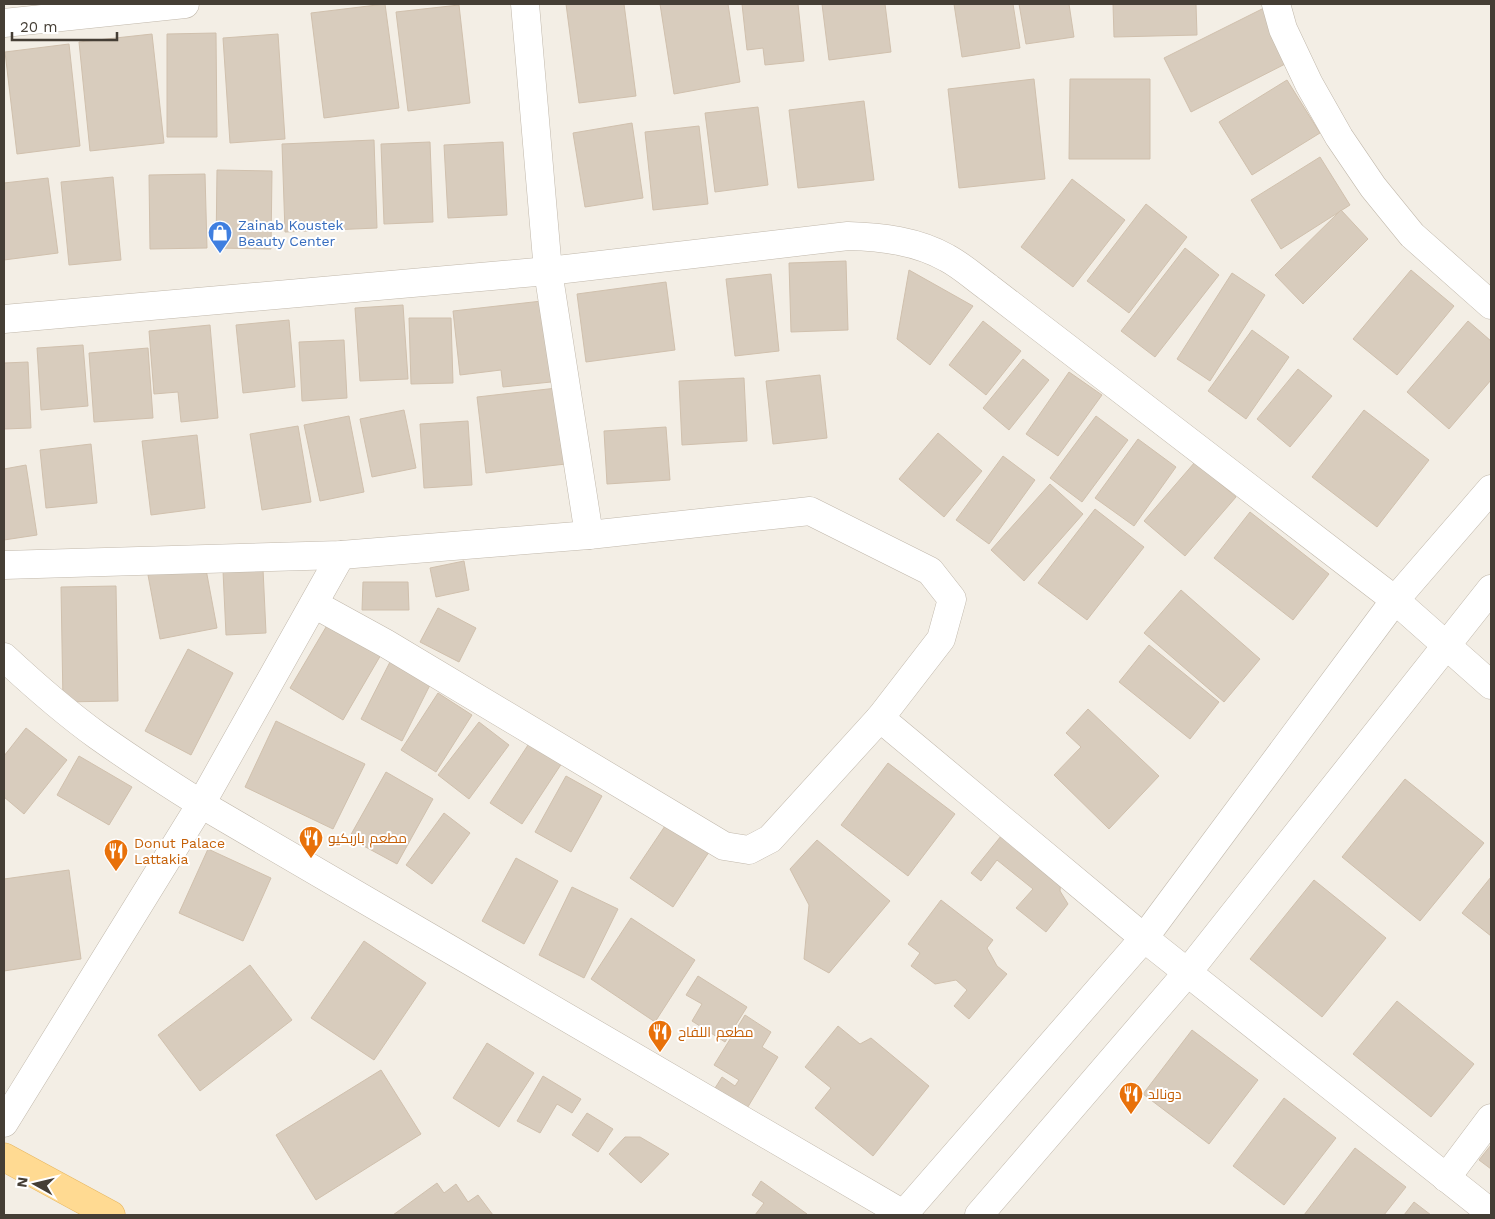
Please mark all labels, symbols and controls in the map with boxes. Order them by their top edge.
scale bar [12,10,118,42]
text: 20 m [20,18,58,36]
place label: Zainab Koustek Beauty Center [238,217,344,249]
shop icon: Zainab Koustek Beauty Center [207,220,233,254]
restaurant icon: مطعم باربكيو [298,825,324,859]
place label: مطعم باربكيو [328,830,407,848]
place label: Donut Palace Lattakia [134,835,225,867]
restaurant icon: Donut Palace Lattakia [103,838,129,872]
restaurant icon: مطعم اللفاح [647,1019,673,1053]
place label: مطعم اللفاح [678,1024,754,1042]
restaurant icon: دونالد [1118,1081,1144,1115]
place label: دونالد [1148,1086,1182,1102]
north arrow [10,1159,60,1209]
text: N [13,1176,31,1188]

